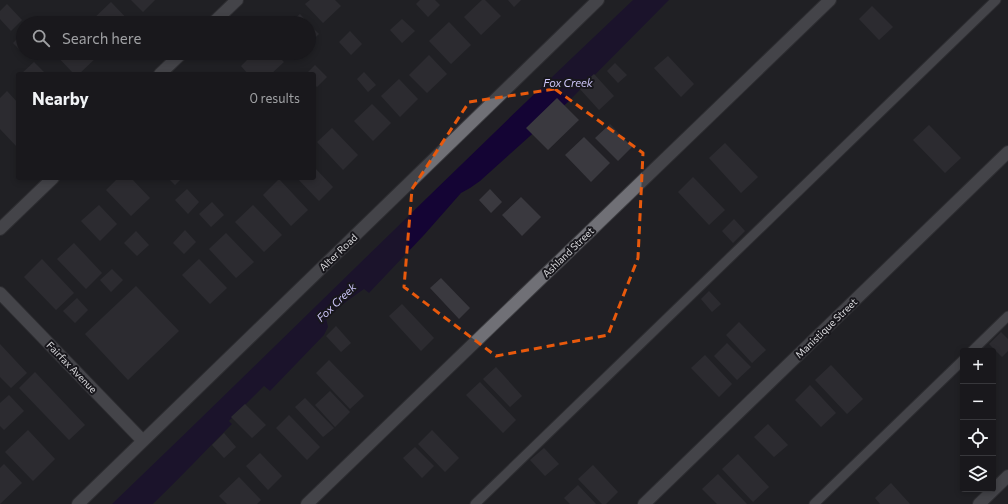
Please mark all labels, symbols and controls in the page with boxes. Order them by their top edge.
search box [16,16,316,60]
icon: search [30,27,52,49]
text: Search here [62,29,141,47]
water label: Fox Creek [543,76,594,89]
text: Nearby [32,88,89,109]
text: 0 results [249,90,300,106]
street label: Ashland Street [540,225,596,279]
street label: Alter Road [317,231,360,273]
water label: Fox Creek [314,279,359,324]
street label: Manistique Street [793,296,859,360]
street label: Fairfax Avenue [44,339,100,395]
map controls [960,348,996,492]
button: + [960,348,996,384]
button: − [960,384,996,420]
button: locate [960,420,996,456]
button: layers [960,456,996,492]

